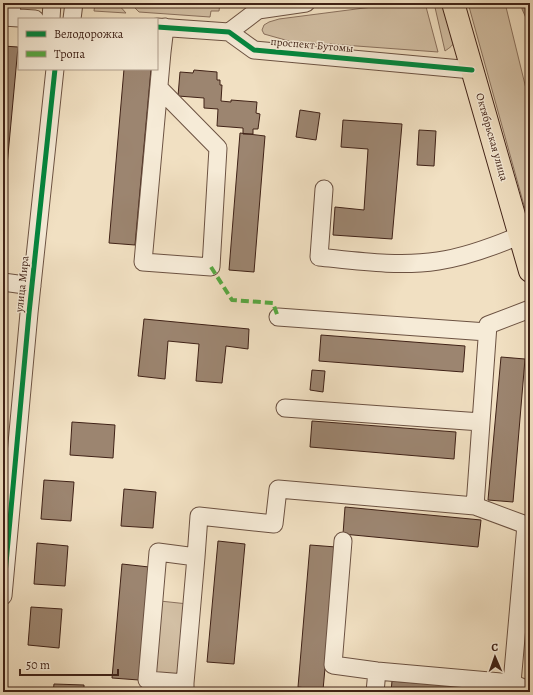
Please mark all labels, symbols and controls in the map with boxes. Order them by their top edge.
legend [18,18,158,70]
text: Велодорожка [54,26,124,42]
street label: проспект Бутомы [270,34,354,56]
text: Тропа [54,46,85,62]
street label: Октябрьская улица [472,91,512,184]
street label: улица Мира [11,254,33,314]
north arrow [475,637,515,677]
text: С [491,640,499,655]
scale bar [20,651,118,677]
text: 50 m [26,657,50,673]

